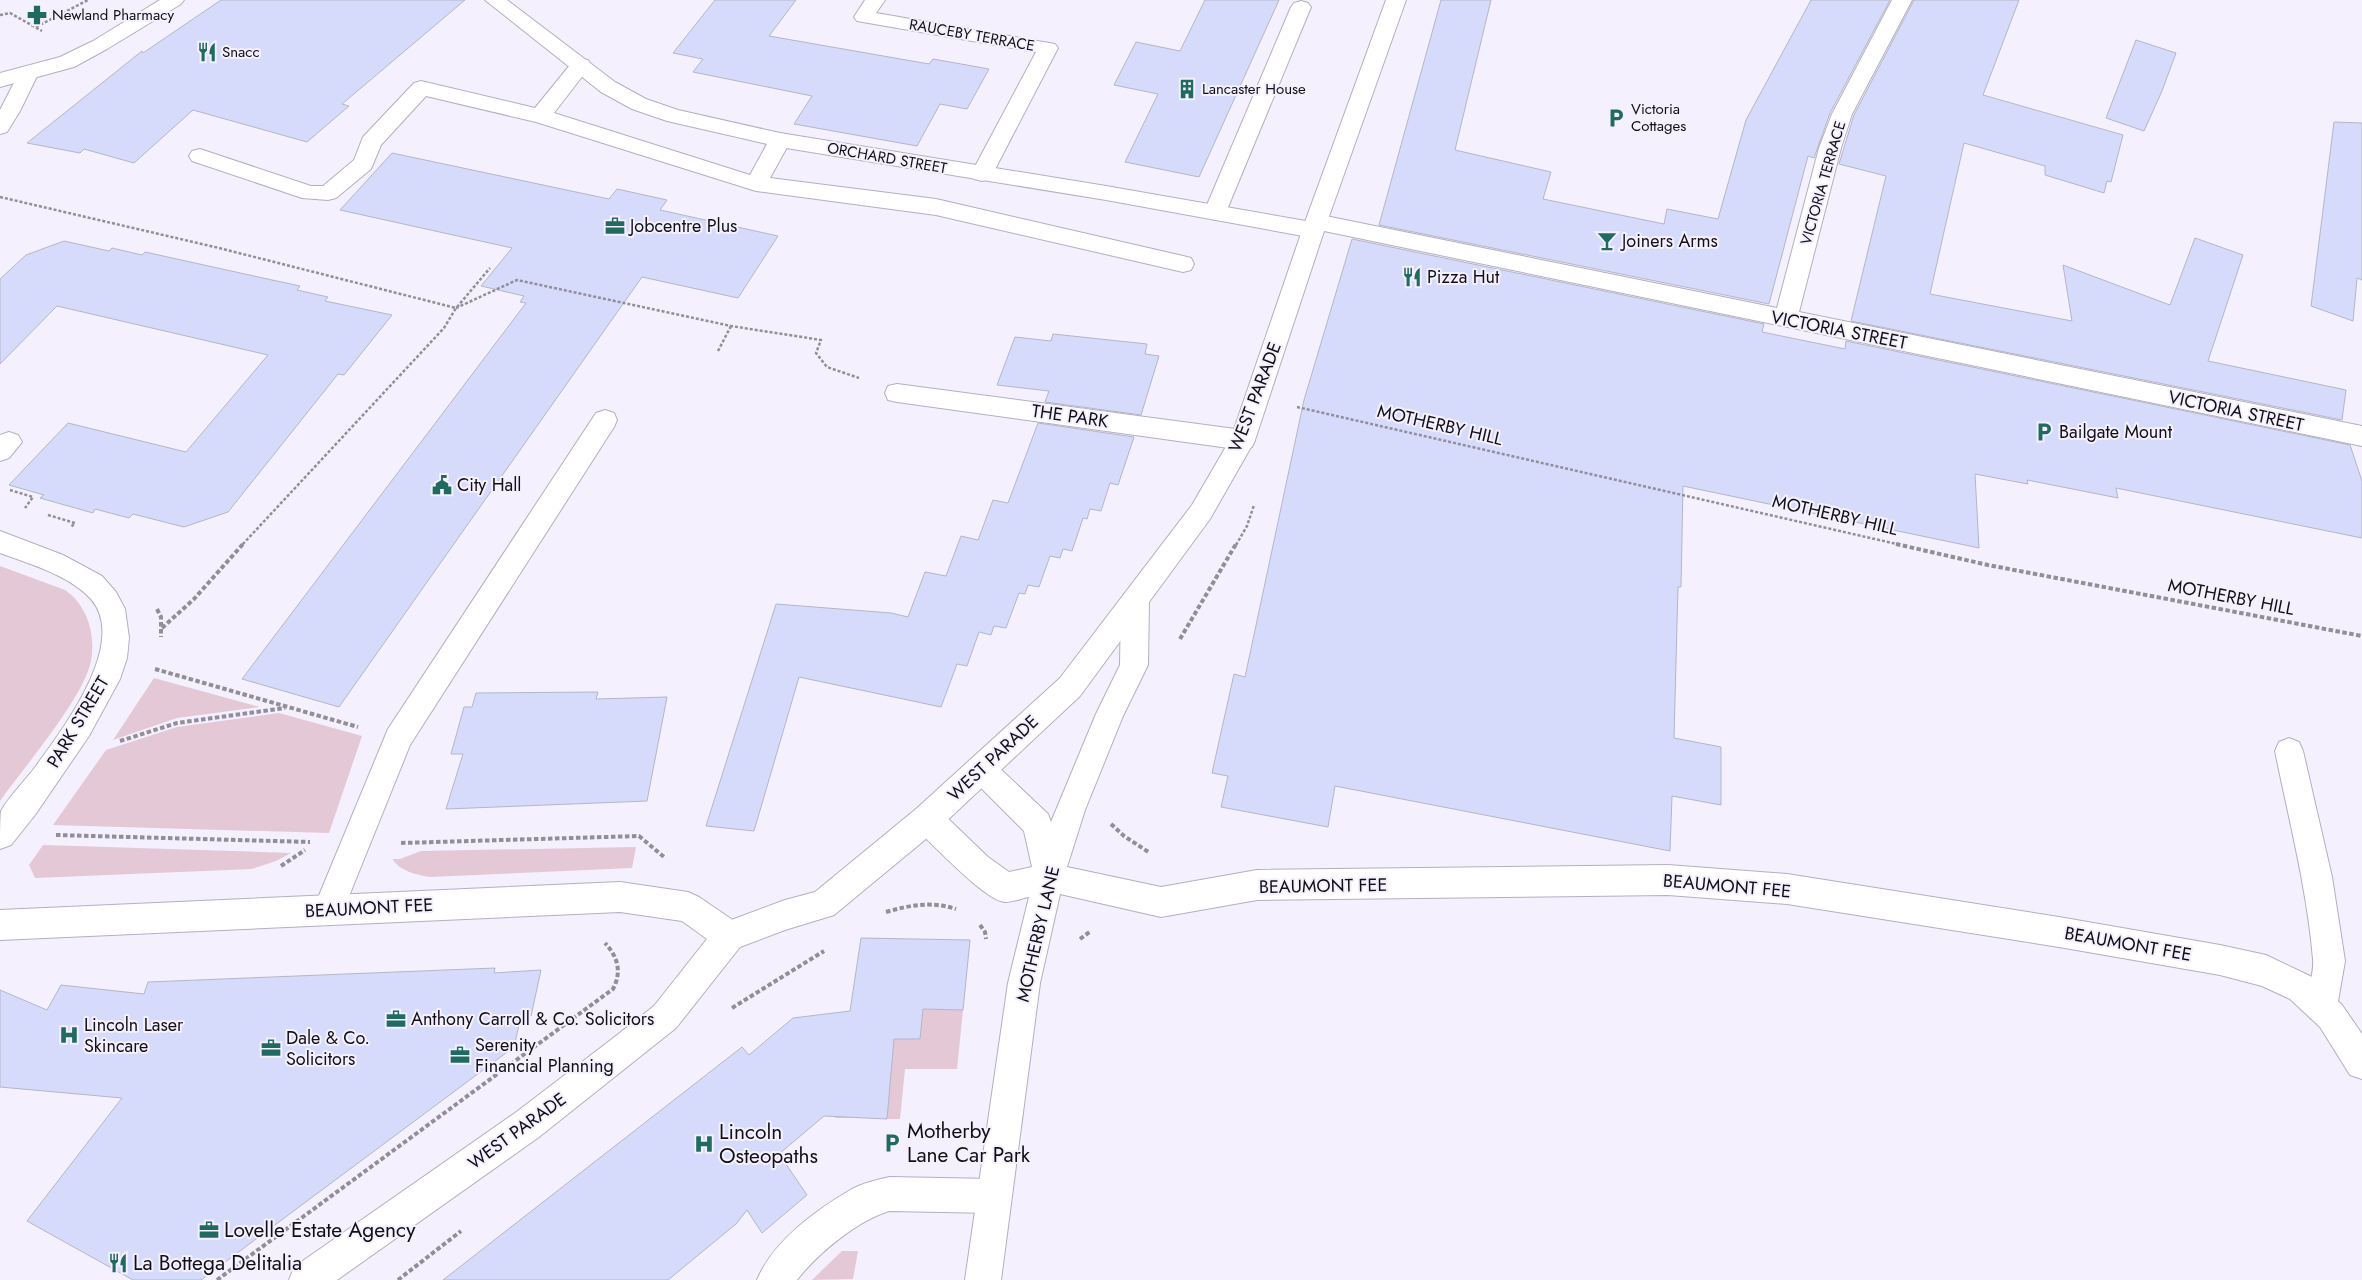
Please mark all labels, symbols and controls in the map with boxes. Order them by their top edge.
pharmacy icon: Newland Pharmacy [26,4,48,26]
place label: Newland Pharmacy [52,4,174,26]
street label: RAUCEBY TERRACE [908,13,1036,57]
restaurant icon: Snacc [196,41,218,63]
place label: Snacc [222,41,260,63]
building icon: Lancaster House [1176,78,1198,100]
place label: Lancaster House [1202,78,1306,100]
place label: Victoria Cottages [1631,98,1686,137]
parking icon: Victoria Cottages [1605,107,1627,129]
street label: VICTORIA TERRACE [1795,118,1851,248]
street label: ORCHARD STREET [825,137,949,179]
place label: Jobcentre Plus [628,213,737,239]
office icon: Jobcentre Plus [604,215,626,237]
place label: Joiners Arms [1620,228,1718,254]
bar icon: Joiners Arms [1596,230,1618,252]
place label: Pizza Hut [1427,264,1500,290]
restaurant icon: Pizza Hut [1401,266,1423,288]
street label: VICTORIA STREET [1769,304,1910,356]
street label: WEST PARADE [1222,338,1288,456]
street label: VICTORIA STREET [2166,384,2307,438]
street label: THE PARK [1030,398,1111,434]
street label: MOTHERBY HILL [1375,398,1505,452]
place label: Bailgate Mount [2059,419,2173,445]
parking icon: Bailgate Mount [2033,421,2055,443]
place label: City Hall [457,472,521,498]
public building icon: City Hall [431,474,453,496]
street label: MOTHERBY HILL [1770,488,1900,542]
street label: MOTHERBY HILL [2166,572,2296,622]
street label: PARK STREET [40,671,116,773]
street label: WEST PARADE [942,709,1044,807]
street label: MOTHERBY LANE [1010,863,1066,1005]
street label: BEAUMONT FEE [1662,867,1792,905]
street label: BEAUMONT FEE [1259,872,1387,900]
street label: BEAUMONT FEE [304,892,434,924]
street label: BEAUMONT FEE [2063,920,2193,968]
place label: Anthony Carroll & Co. Solicitors [411,1006,654,1032]
office icon: Anthony Carroll & Co. Solicitors [385,1008,407,1030]
place label: Lincoln Laser Skincare [84,1012,184,1059]
hospital icon: Lincoln Laser Skincare [58,1024,80,1046]
place label: Dale & Co. Solicitors [286,1025,370,1072]
place label: Serenity Financial Planning [475,1032,614,1079]
office icon: Dale & Co. Solicitors [260,1037,282,1059]
office icon: Serenity Financial Planning [449,1044,471,1066]
street label: WEST PARADE [462,1086,572,1176]
place label: Motherby Lane Car Park [907,1116,1031,1170]
place label: Lincoln Osteopaths [719,1117,818,1171]
parking icon: Motherby Lane Car Park [881,1132,903,1154]
hospital icon: Lincoln Osteopaths [693,1133,715,1155]
place label: Lovelle Estate Agency [224,1215,416,1245]
office icon: Lovelle Estate Agency [198,1219,220,1241]
place label: La Bottega Delitalia [133,1248,302,1278]
restaurant icon: La Bottega Delitalia [107,1252,129,1274]

